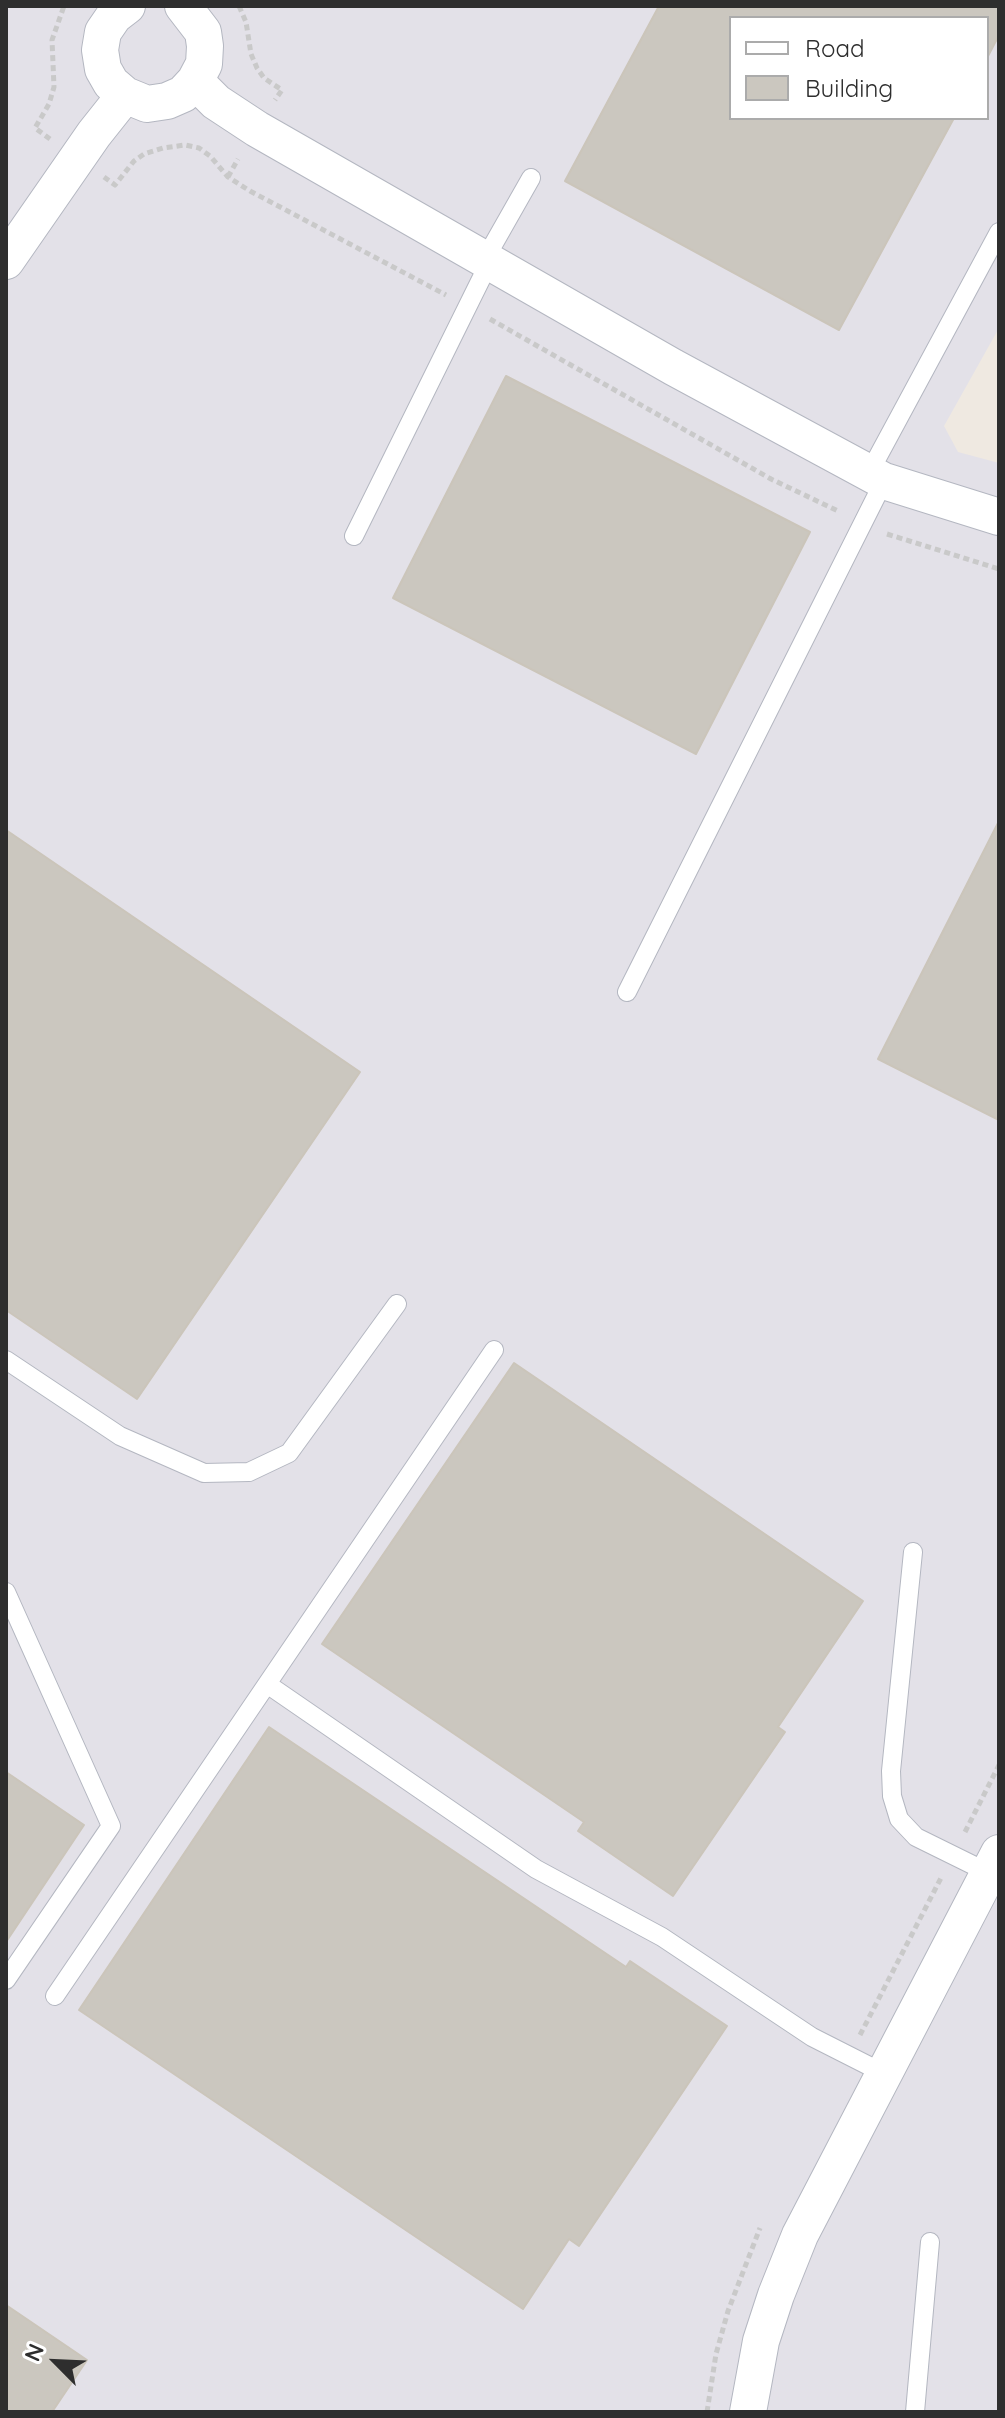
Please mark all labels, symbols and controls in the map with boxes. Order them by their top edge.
legend [729,16,989,120]
text: Road [805,33,865,63]
text: Building [805,73,893,103]
north arrow [16,2322,96,2402]
text: N [18,2339,50,2365]

